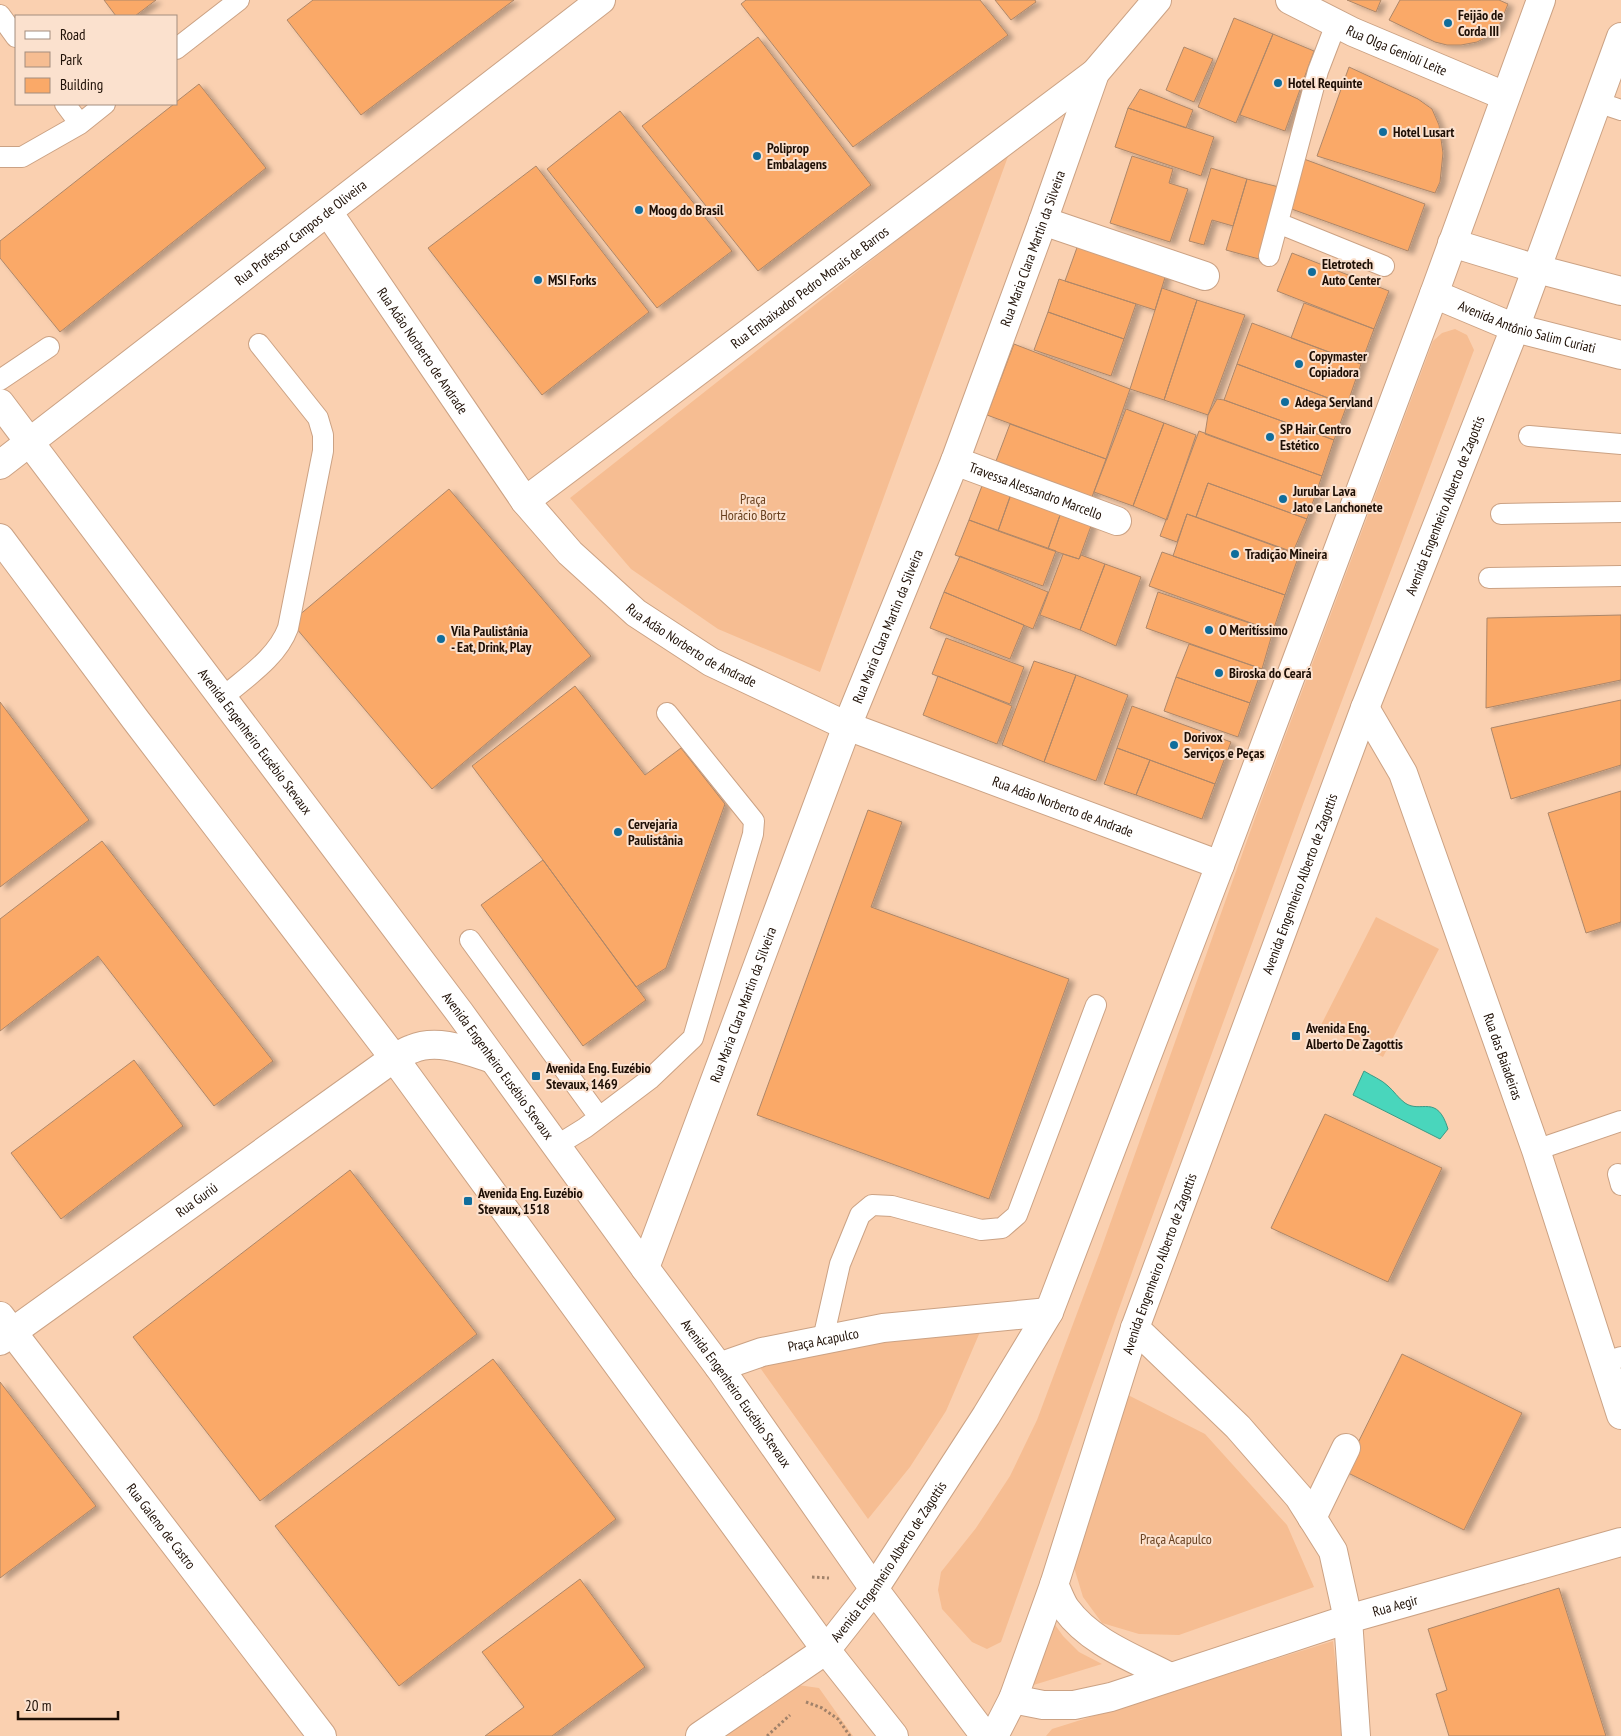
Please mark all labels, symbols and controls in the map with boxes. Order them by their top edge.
place label: Feijão de Corda III [1458,6,1503,40]
legend [15,15,178,105]
marker: Feijão de Corda III [1442,17,1454,29]
street label: Rua Olga Genioli Leite [1343,21,1450,80]
text: Road [60,25,86,44]
text: Park [60,50,82,69]
place label: Hotel Requinte [1288,74,1362,92]
text: Building [60,75,103,94]
marker: Hotel Requinte [1272,77,1284,89]
place label: Hotel Lusart [1393,123,1454,141]
marker: Hotel Lusart [1377,126,1389,138]
place label: Poliprop Embalagens [767,139,827,173]
marker: Poliprop Embalagens [751,150,763,162]
street label: Rua Maria Clara Martin da Silveira [996,168,1069,329]
street label: Rua Professor Campos de Oliveira [231,176,370,289]
place label: Moog do Brasil [649,201,724,219]
marker: Moog do Brasil [633,204,645,216]
street label: Rua Embaixador Pedro Morais de Barros [727,222,892,352]
place label: Eletrotech Auto Center [1321,255,1382,289]
marker: Eletrotech Auto Center [1306,266,1318,278]
place label: MSI Forks [548,271,597,289]
marker: MSI Forks [532,274,544,286]
street label: Rua Adão Norberto de Andrade [373,284,472,418]
street label: Avenida Antônio Salim Curiati [1456,296,1598,357]
place label: Copymaster Copiadora [1309,347,1368,381]
marker: Copymaster Copiadora [1293,358,1305,370]
place label: Adega Servland [1294,393,1373,411]
marker: Adega Servland [1279,396,1291,408]
street label: Avenida Engenheiro Alberto de Zagottis [1401,413,1488,598]
place label: SP Hair Centro Estético [1280,420,1351,454]
marker: SP Hair Centro Estético [1264,431,1276,443]
street label: Travessa Alessandro Marcello [966,458,1105,524]
place label: Jurubar Lava Jato e Lanchonete [1292,482,1383,516]
park label: Praça Horácio Bortz [720,490,786,524]
marker: Jurubar Lava Jato e Lanchonete [1277,493,1289,505]
place label: Tradição Mineira [1245,545,1327,563]
street label: Rua Maria Clara Martin da Silveira [848,547,927,706]
marker: Tradição Mineira [1229,548,1241,560]
street label: Rua Adão Norberto de Andrade [622,599,760,691]
place label: O Meritíssimo [1219,621,1288,639]
place label: Vila Paulistânia - Eat, Drink, Play [450,622,532,656]
marker: O Meritíssimo [1203,624,1215,636]
marker: Vila Paulistânia - Eat, Drink, Play [435,633,447,645]
place label: Biroska do Ceará [1229,664,1312,682]
street label: Avenida Engenheiro Eusébio Stevaux [194,665,316,818]
marker: Biroska do Ceará [1213,667,1225,679]
place label: Dorivox Serviços e Peças [1184,728,1264,762]
marker: Dorivox Serviços e Peças [1168,739,1180,751]
street label: Rua Adão Norberto de Andrade [990,772,1136,841]
street label: Avenida Engenheiro Alberto de Zagottis [1258,791,1342,977]
place label: Cervejaria Paulistânia [628,815,683,849]
marker: Cervejaria Paulistânia [612,826,624,838]
street label: Rua Maria Clara Martin da Silveira [706,924,780,1085]
street label: Avenida Engenheiro Eusébio Stevaux [438,988,558,1143]
street label: Rua das Baiadeiras [1479,1011,1527,1103]
place label: Avenida Eng. Alberto De Zagottis [1305,1019,1403,1053]
marker: Avenida Eng. Alberto De Zagottis [1290,1030,1302,1042]
place label: Avenida Eng. Euzébio Stevaux, 1469 [545,1059,651,1093]
marker: Avenida Eng. Euzébio Stevaux, 1469 [530,1070,542,1082]
street label: Avenida Engenheiro Alberto de Zagottis [1118,1170,1201,1356]
street label: Rua Guriú [172,1179,221,1221]
place label: Avenida Eng. Euzébio Stevaux, 1518 [477,1184,583,1218]
marker: Avenida Eng. Euzébio Stevaux, 1518 [462,1195,474,1207]
street label: Avenida Engenheiro Eusébio Stevaux [677,1315,796,1471]
street label: Praça Acapulco [786,1324,860,1356]
street label: Avenida Engenheiro Alberto de Zagottis [827,1478,950,1646]
street label: Rua Galeno de Castro [123,1480,200,1573]
park label: Praça Acapulco [1140,1530,1212,1548]
street label: Rua Aegir [1371,1591,1420,1621]
scale bar [18,1688,118,1720]
text: 20 m [25,1696,51,1715]

